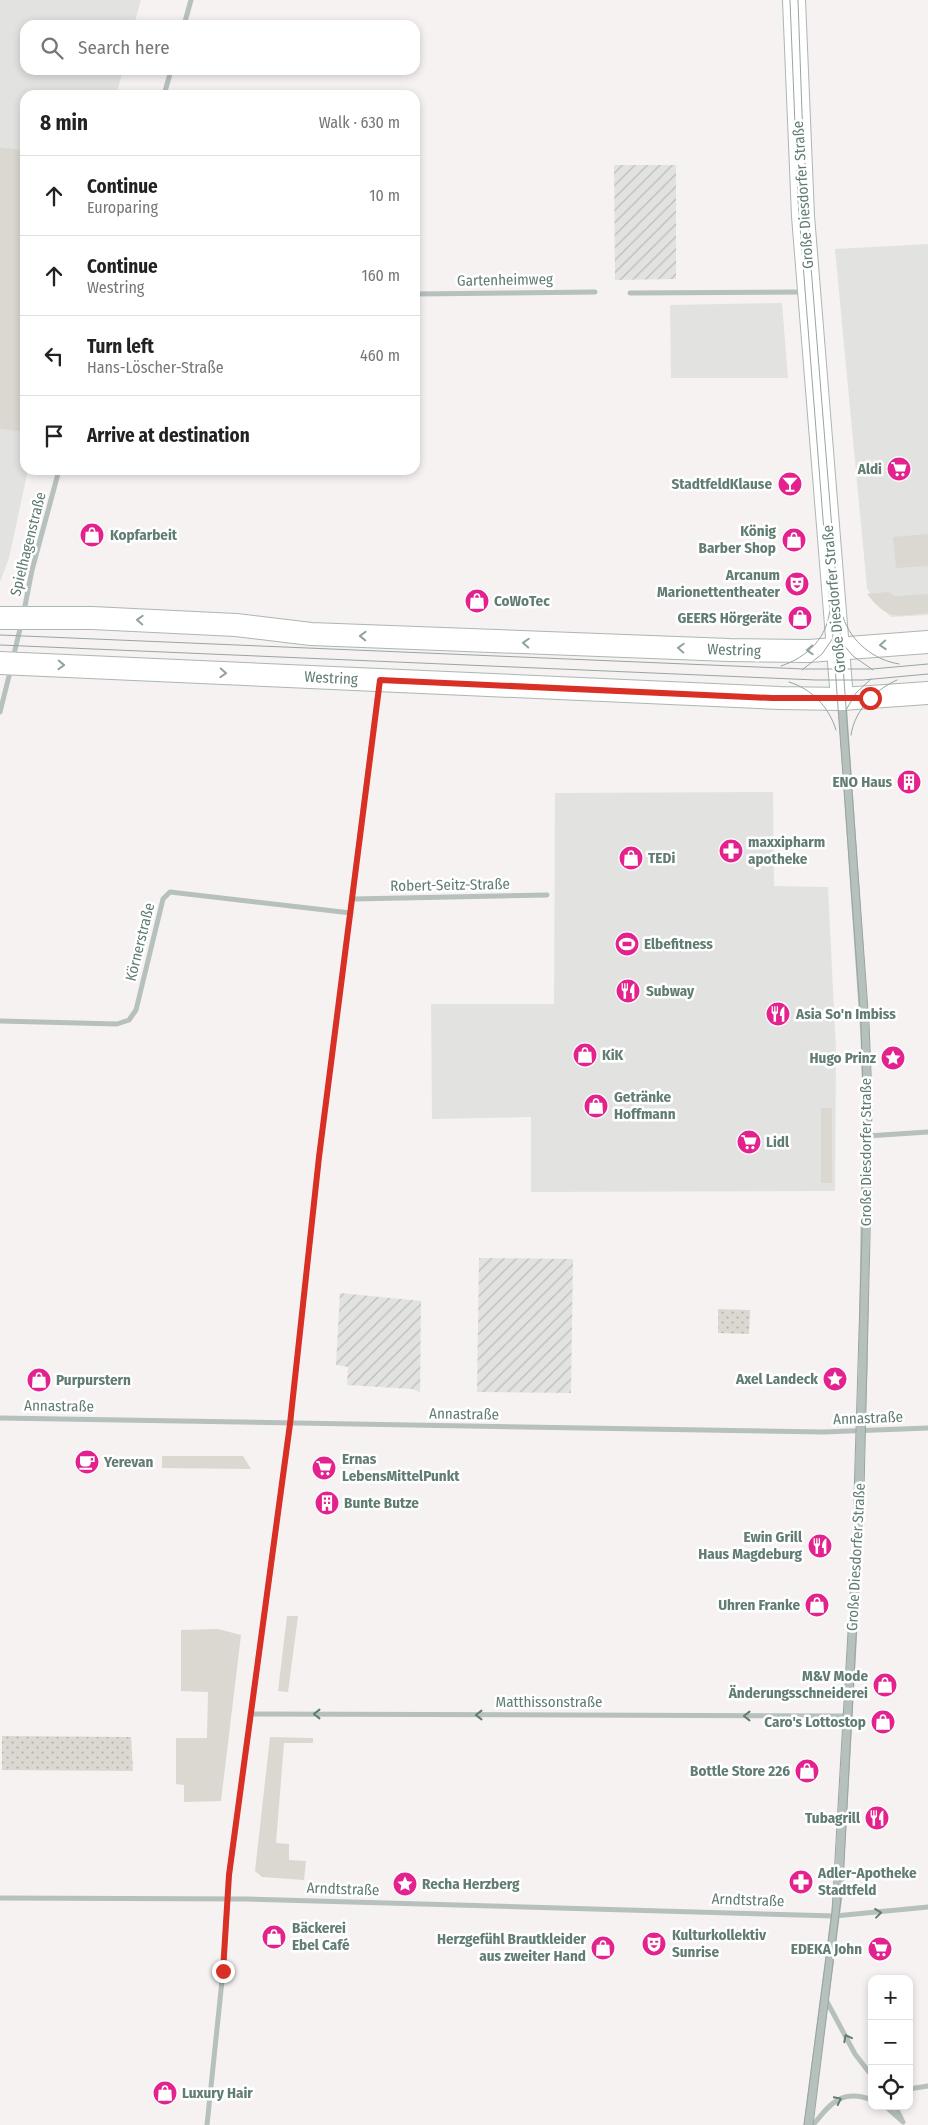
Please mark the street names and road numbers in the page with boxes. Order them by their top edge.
street label: Große Diesdorfer Straße [789,120,817,270]
street label: Gartenheimweg [457,270,553,290]
street label: Spielhagenstraße [6,490,50,598]
street label: Große Diesdorfer Straße [819,524,849,674]
street label: Westring [707,640,761,660]
street label: Westring [304,668,358,688]
street label: Robert-Seitz-Straße [390,875,510,895]
street label: Körnerstraße [122,901,158,983]
street label: Große Diesdorfer Straße [857,1078,875,1226]
street label: Annastraße [24,1396,94,1416]
street label: Annastraße [429,1404,499,1424]
street label: Annastraße [833,1408,903,1428]
street label: Große Diesdorfer Straße [843,1483,869,1631]
street label: Matthissonstraße [496,1693,602,1711]
street label: Arndtstraße [306,1879,380,1899]
street label: Arndtstraße [711,1890,785,1910]

